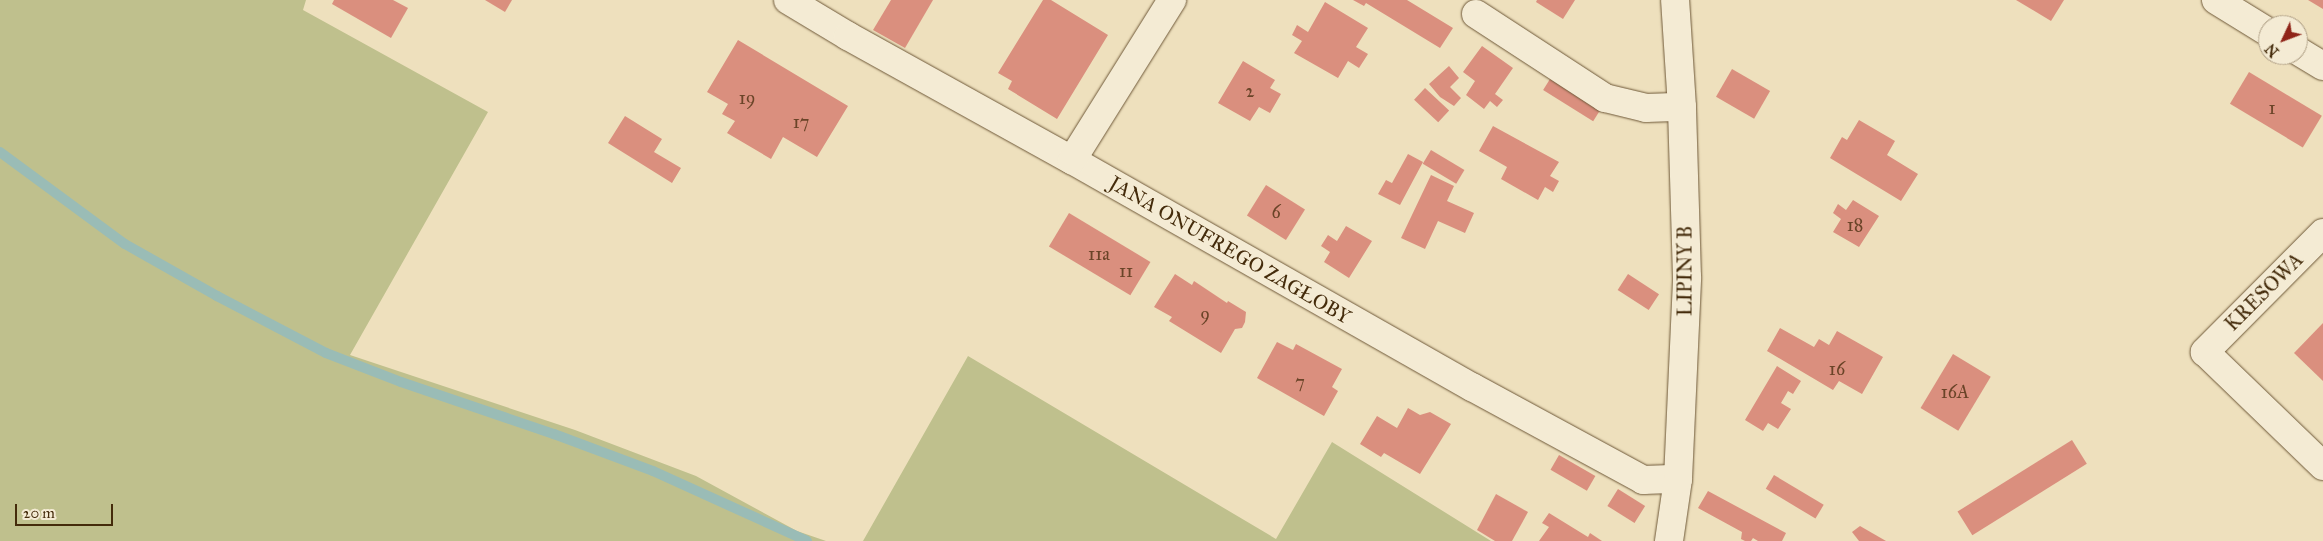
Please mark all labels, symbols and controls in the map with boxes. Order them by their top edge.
north arrow [2258,15,2308,65]
text: N [2262,40,2283,60]
house number: 2 [1246,80,1254,102]
house number: 19 [739,87,755,109]
house number: 1 [2268,97,2276,119]
house number: 17 [793,111,809,133]
street label: JANA ONUFREGO ZAGŁOBY [1105,171,1355,329]
house number: 6 [1271,201,1281,223]
house number: 18 [1847,214,1863,236]
street label: LIPINY B [1673,226,1697,316]
house number: 11a [1088,243,1110,265]
street label: KRESOWA [2220,248,2308,336]
house number: 11 [1119,260,1133,282]
house number: 9 [1200,303,1210,325]
house number: 16 [1829,358,1845,380]
house number: 7 [1295,371,1305,393]
house number: 16A [1941,381,1969,403]
scale bar [18,494,115,526]
text: 20 m [23,504,55,522]

